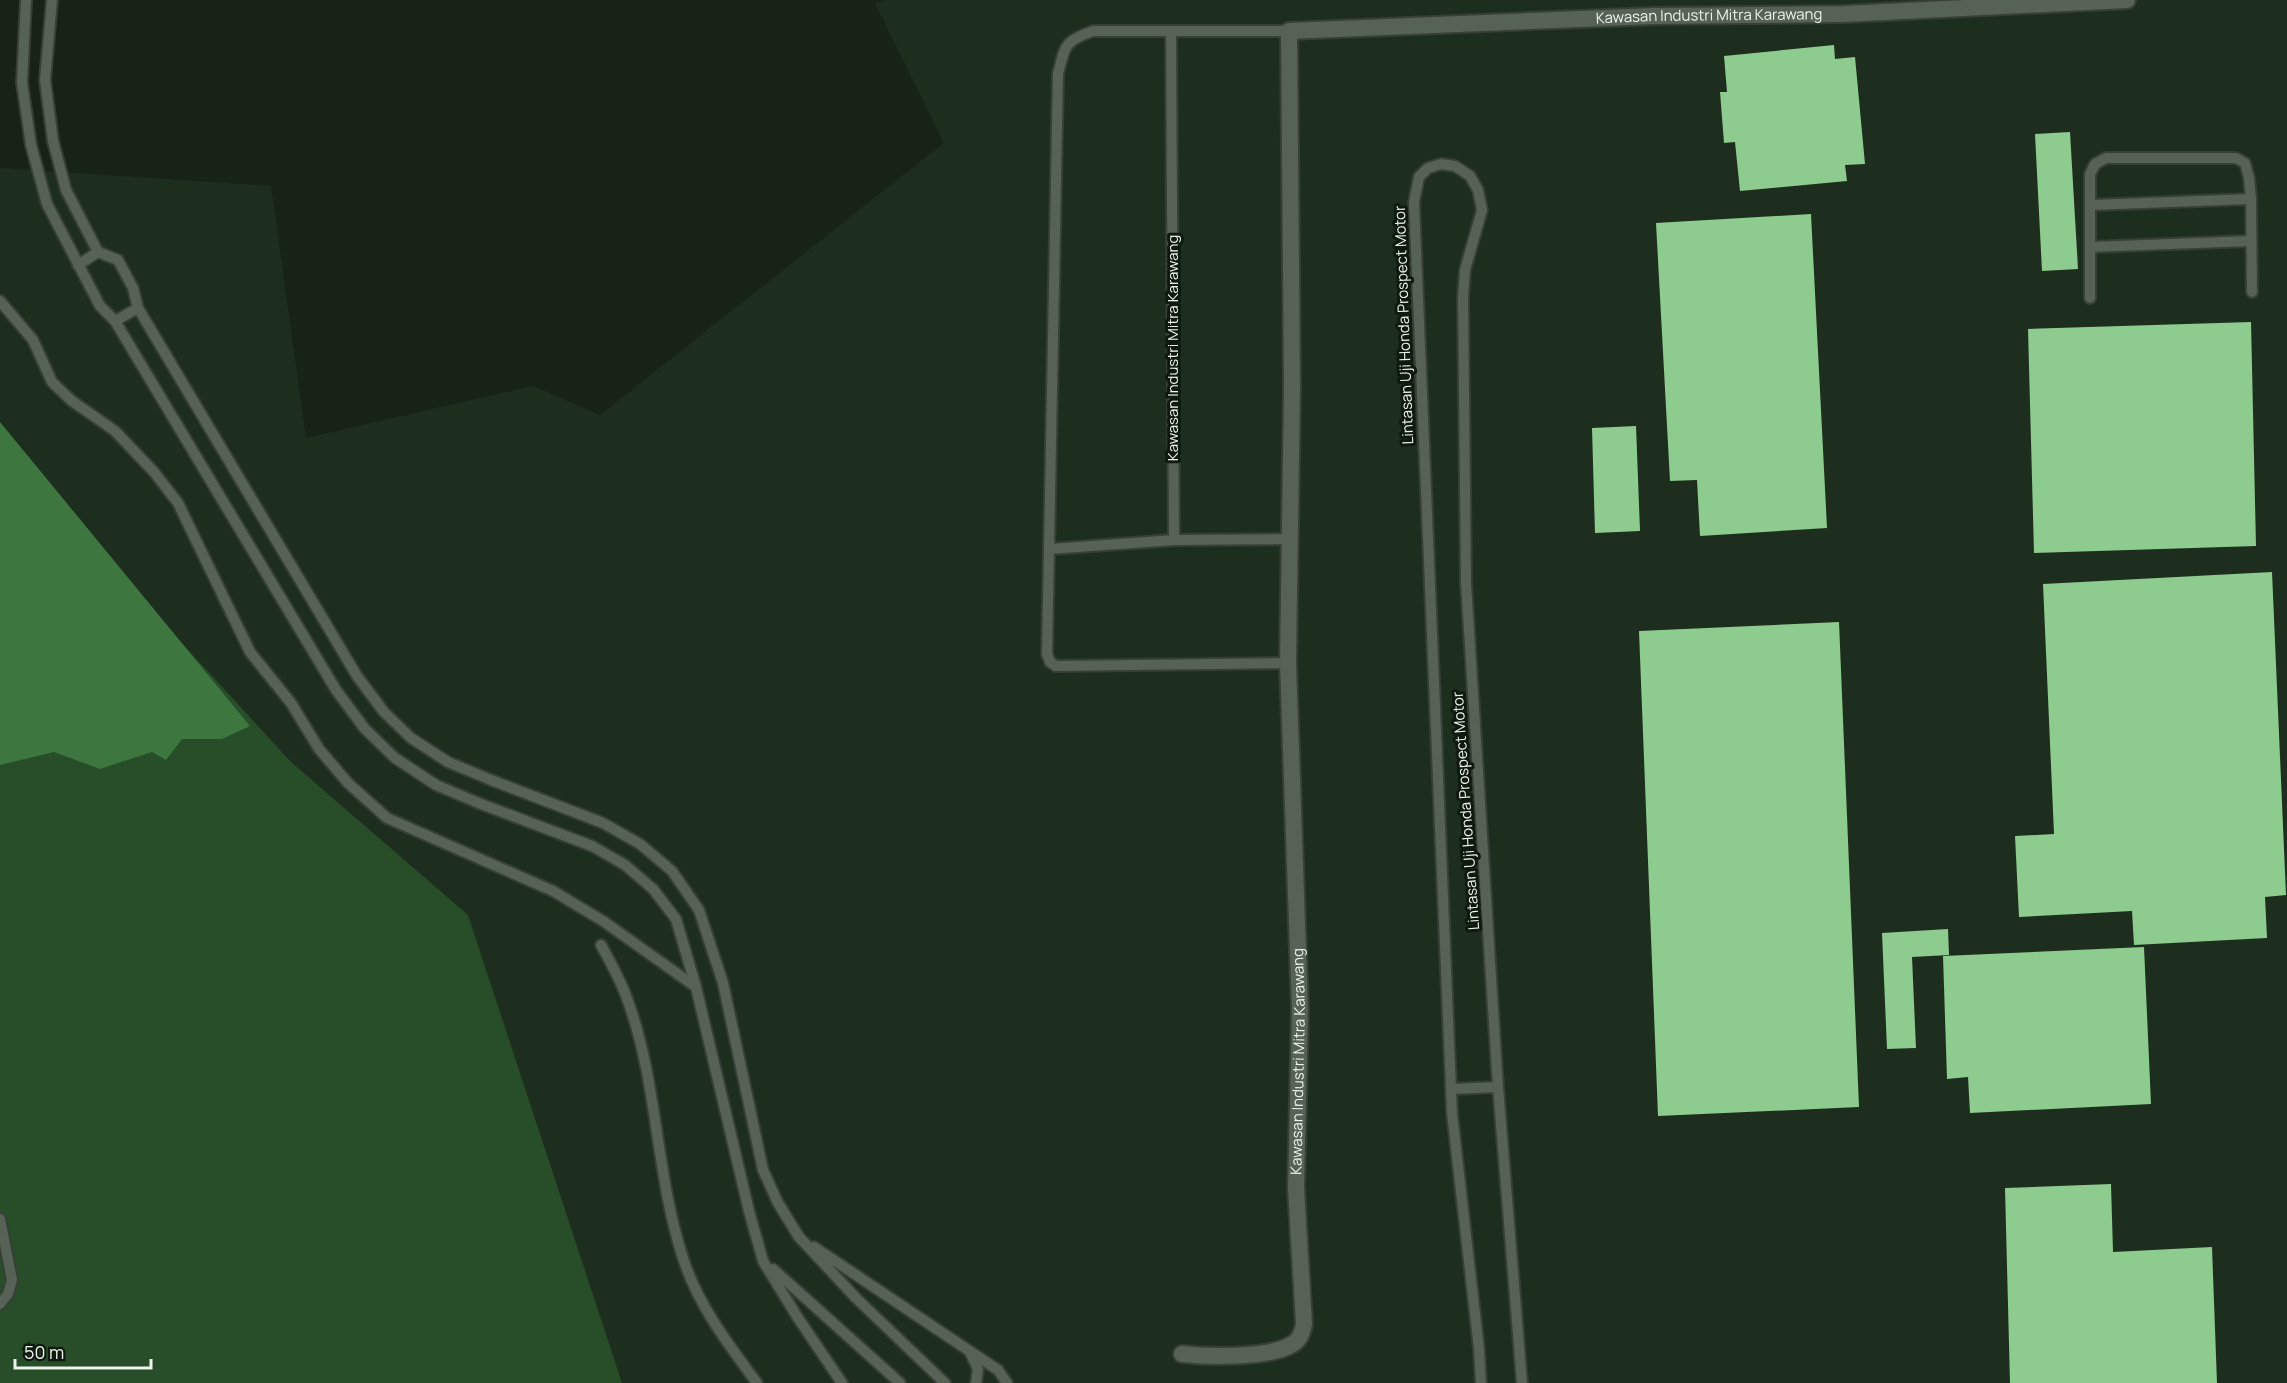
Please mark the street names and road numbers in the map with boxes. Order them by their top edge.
street label: Kawasan Industri Mitra Karawang [1595,3,1822,28]
street label: Lintasan Uji Honda Prospect Motor [1389,205,1418,445]
street label: Kawasan Industri Mitra Karawang [1162,235,1183,461]
street label: Lintasan Uji Honda Prospect Motor [1447,691,1484,931]
street label: Kawasan Industri Mitra Karawang [1285,948,1310,1175]

